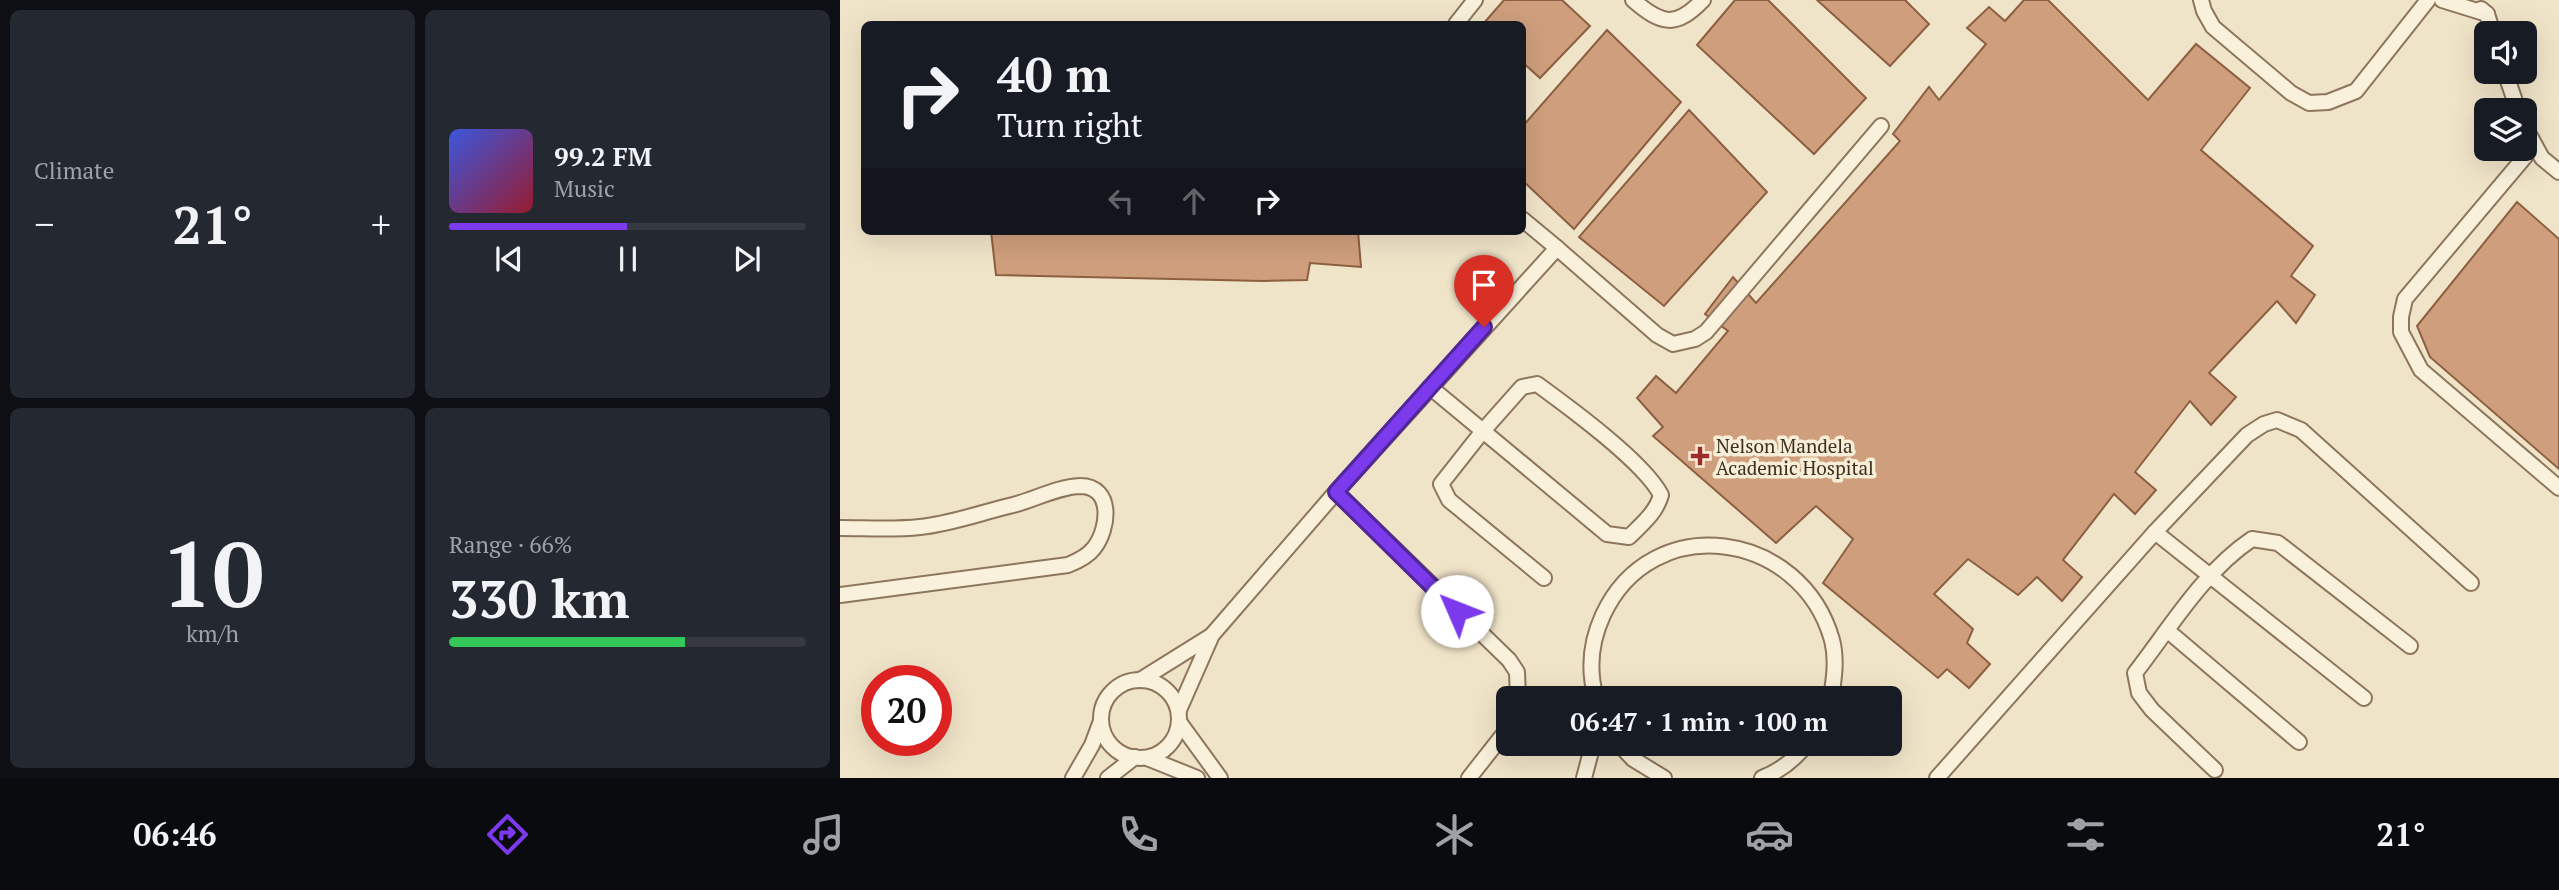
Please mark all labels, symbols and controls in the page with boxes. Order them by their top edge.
map controls [2474,21,2537,161]
button: sound [2474,21,2537,84]
text: 40 m [997,41,1111,106]
icon: right [882,49,973,140]
button: layers [2474,98,2537,161]
text: Turn right [997,104,1143,146]
text: 99.2 FM [554,139,652,173]
text: Climate [34,155,114,186]
text: Music [554,173,615,204]
icon: left [1102,182,1140,220]
icon: ahead [1175,182,1213,220]
icon: right [1248,182,1286,220]
text: 21° [172,190,253,259]
text: − [34,199,54,249]
text: + [371,199,391,249]
icon: previous [490,240,528,278]
icon: pause [609,240,647,278]
icon: next [728,240,766,278]
pin [1454,255,1514,327]
icon: arrive [1465,266,1503,304]
place label: Nelson Mandela Academic Hospital [1716,433,1874,480]
marker: Nelson Mandela Academic Hospital [1690,446,1710,466]
text: 10 [161,512,264,633]
text: Range · 66% [449,529,572,560]
text: 330 km [449,564,630,633]
position arrow [1420,574,1494,648]
text: km/h [186,618,239,649]
speed limit sign: 20 [861,665,952,756]
text: 06:47 · 1 min · 100 m [1570,704,1828,738]
icon: directions [483,810,532,859]
icon: music [799,810,848,859]
icon: phone [1114,810,1163,859]
icon: climate [1430,810,1479,859]
icon: car [1745,810,1794,859]
icon: filters [2061,810,2110,859]
text: 06:46 [133,813,217,855]
text: 21° [2376,813,2426,855]

